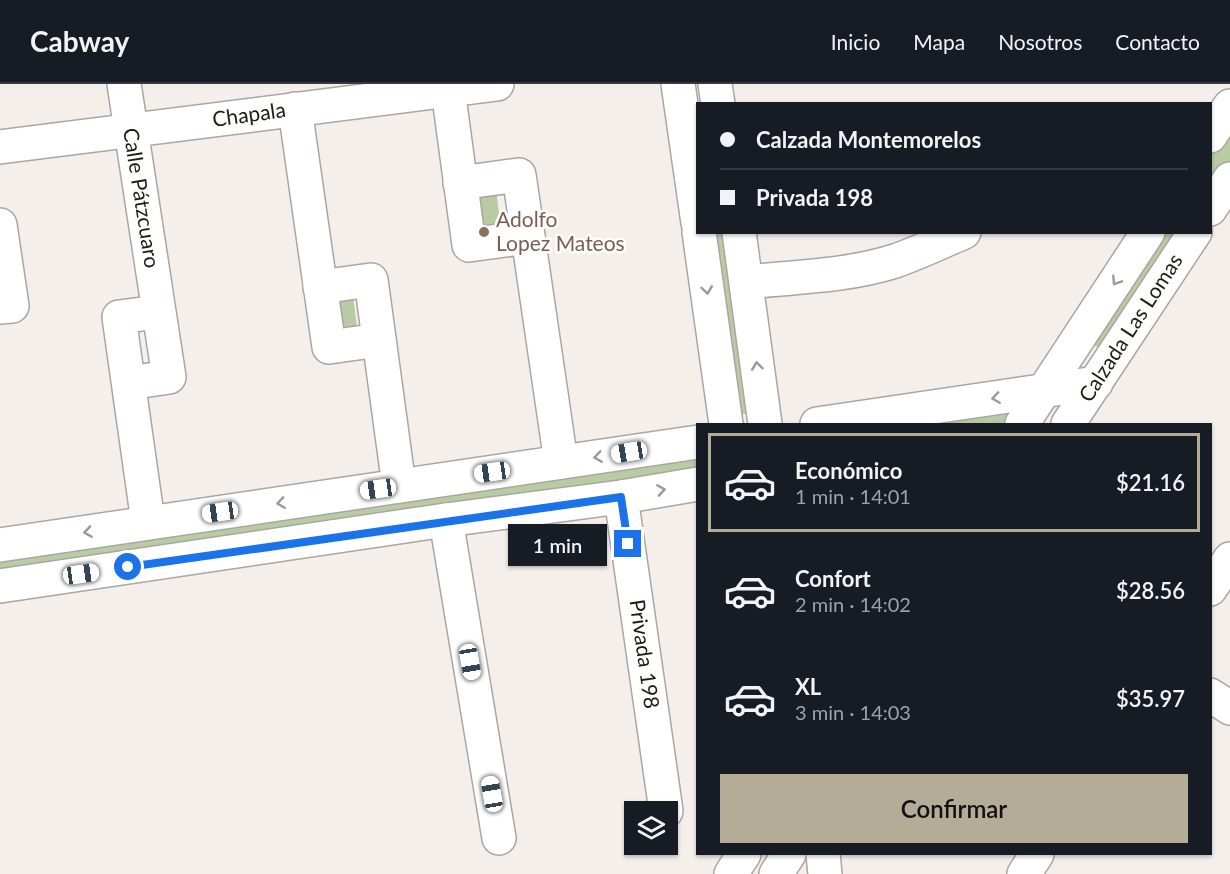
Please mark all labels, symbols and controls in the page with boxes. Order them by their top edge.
text: Cabway [30,24,129,58]
text: Inicio [831,29,880,54]
text: Mapa [913,29,965,54]
text: Nosotros [998,29,1082,54]
text: Contacto [1115,29,1200,54]
street label: Chapala [211,96,287,131]
street label: Calle Pátzcuaro [119,126,166,270]
text: Calzada Montemorelos [756,126,981,153]
text: Privada 198 [756,184,873,211]
place label: Adolfo Lopez Mateos [496,206,625,255]
marker: Adolfo Lopez Mateos [477,225,491,239]
street label: Calzada Las Lomas [1073,249,1187,406]
one-way arrow [1112,275,1123,286]
one-way arrow [701,286,713,295]
one-way arrow [752,362,764,371]
one-way arrow [992,391,1001,403]
car [610,440,648,464]
one-way arrow [593,450,603,462]
icon: car [723,456,777,510]
text: Económico [795,457,902,484]
car [473,461,511,483]
text: $21.16 [1116,469,1185,496]
car [359,478,397,500]
text: 1 min · 14:01 [795,484,911,508]
one-way arrow [656,485,665,497]
one-way arrow [276,497,285,509]
car [201,501,239,523]
callout: 1 min [508,523,607,565]
one-way arrow [83,525,92,537]
route end [614,530,641,557]
text: 1 min [533,533,582,557]
route start [114,553,141,580]
car [62,563,100,585]
icon: car [723,564,777,618]
text: Confort [795,565,871,592]
text: $28.56 [1116,577,1185,604]
text: 2 min · 14:02 [795,592,911,616]
street label: Privada 198 [625,597,666,710]
car [458,643,482,681]
icon: car [723,672,777,726]
text: XL [795,673,821,700]
text: $35.97 [1116,685,1185,712]
text: 3 min · 14:03 [795,700,911,724]
button: Confirmar [720,774,1188,843]
car [480,775,504,813]
map controls [624,801,678,855]
button: layers [624,801,678,855]

